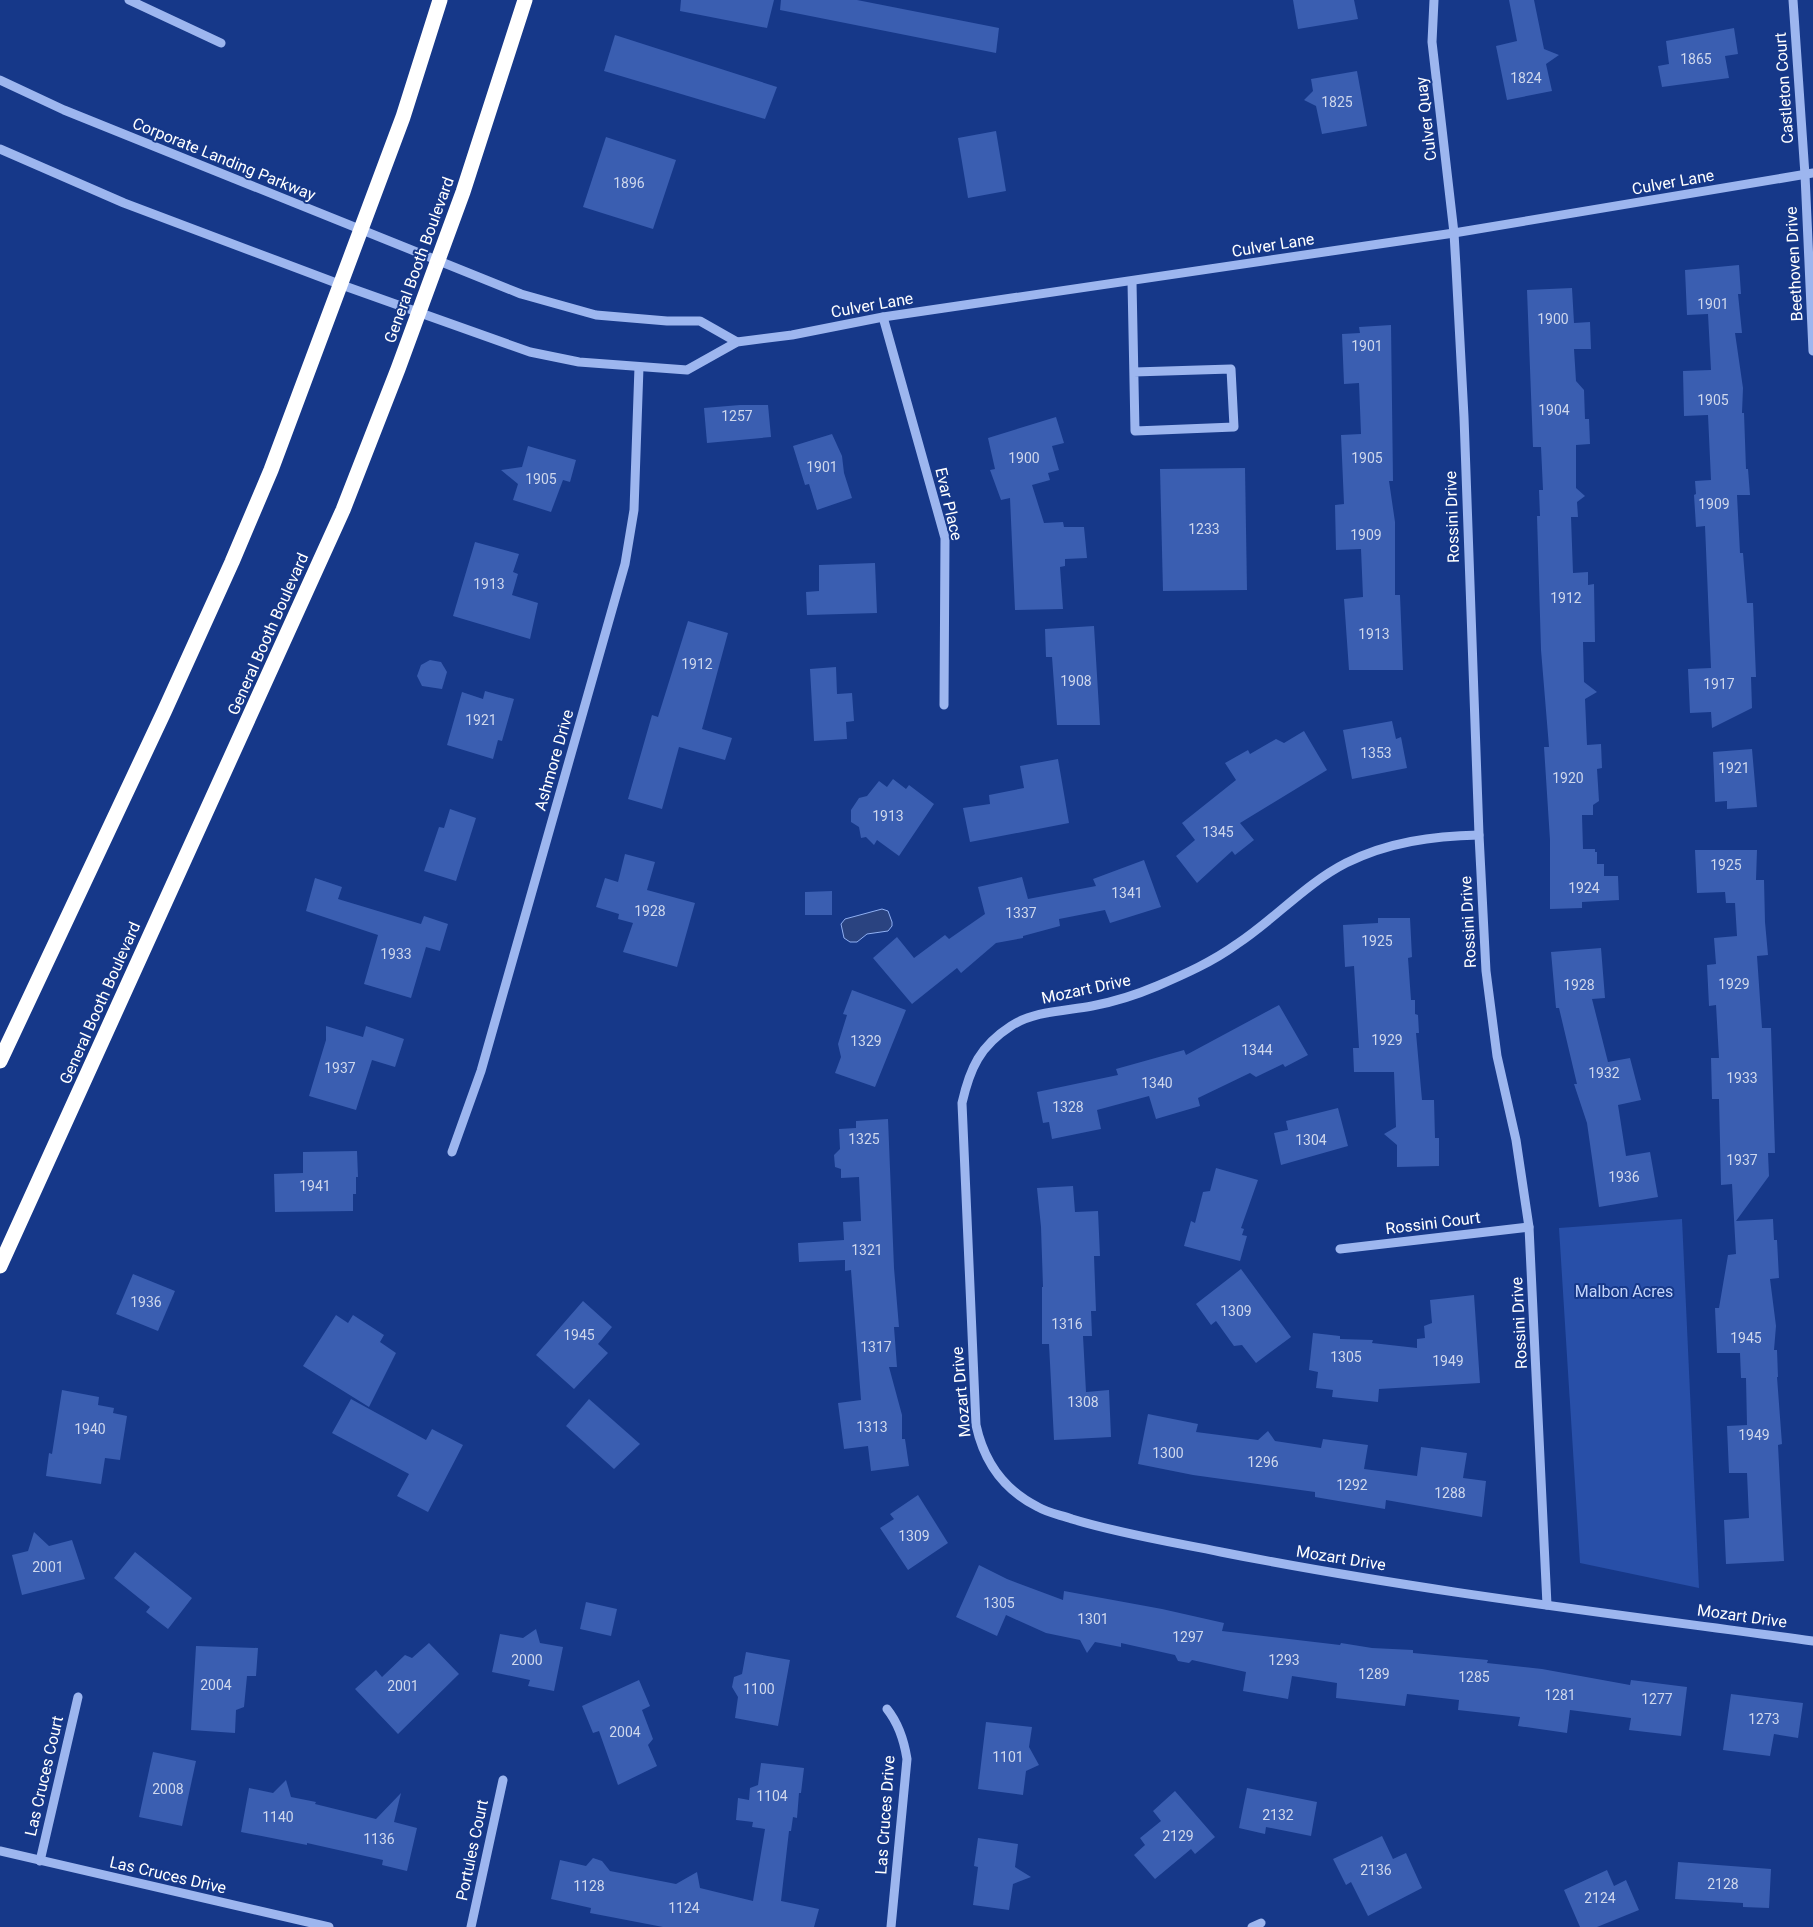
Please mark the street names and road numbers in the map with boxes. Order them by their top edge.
street label: Castleton Court [1771,32,1797,144]
street label: Culver Quay [1411,75,1441,162]
street label: Corporate Landing Parkway [130,114,319,205]
street label: Culver Lane [1630,165,1716,199]
street label: General Booth Boulevard [380,174,458,346]
street label: Beethoven Drive [1782,206,1806,322]
street label: Culver Lane [1230,229,1316,261]
street label: Culver Lane [829,288,915,322]
street label: Evar Place [931,466,967,542]
street label: Rossini Drive [1441,471,1463,563]
street label: General Booth Boulevard [224,550,312,718]
street label: Ashmore Drive [530,707,578,813]
street label: Rossini Drive [1456,876,1480,968]
street label: General Booth Boulevard [56,919,144,1087]
street label: Mozart Drive [1040,970,1132,1008]
street label: Rossini Court [1384,1208,1482,1238]
street label: Rossini Drive [1507,1277,1531,1369]
street label: Mozart Drive [948,1346,974,1438]
street label: Mozart Drive [1295,1542,1387,1574]
street label: Mozart Drive [1696,1600,1788,1632]
street label: Las Cruces Court [21,1714,67,1838]
street label: Las Cruces Drive [871,1755,899,1875]
street label: Portules Court [452,1798,492,1902]
street label: Las Cruces Drive [108,1852,228,1898]

